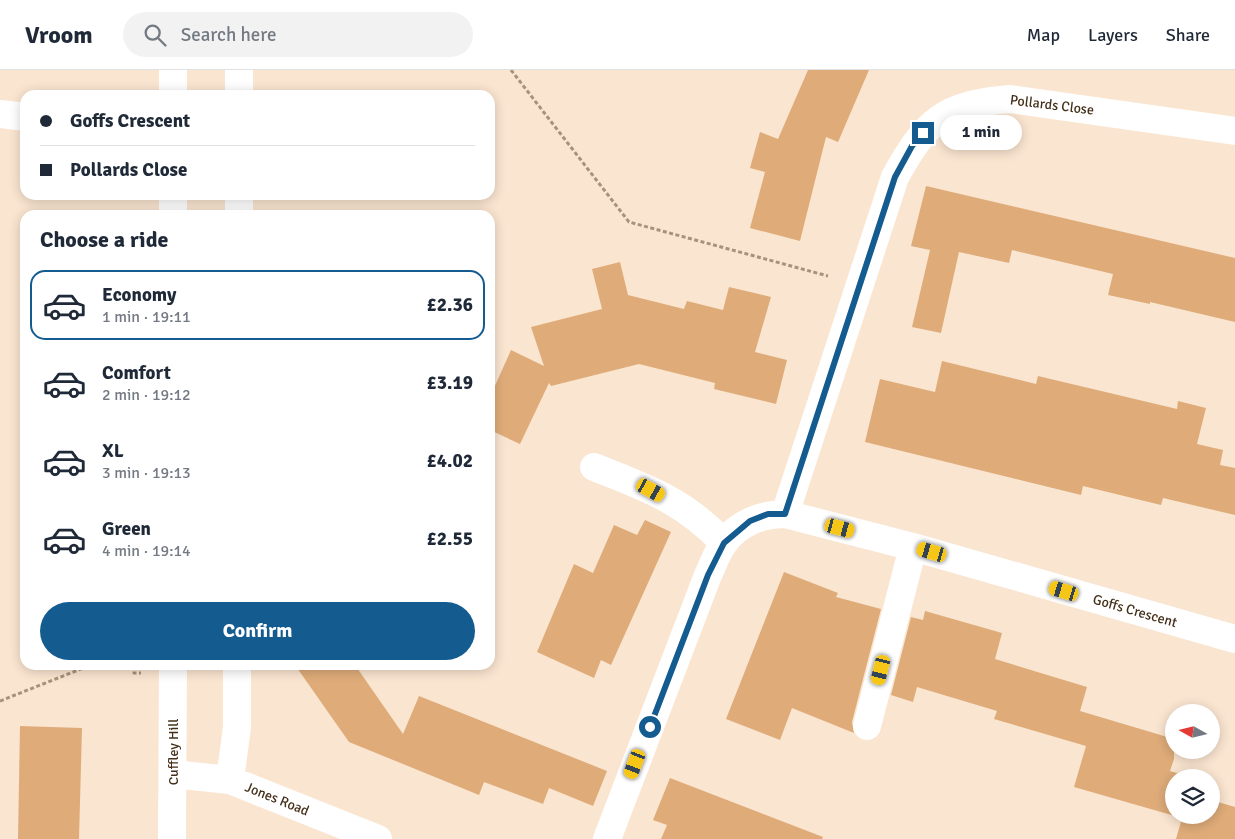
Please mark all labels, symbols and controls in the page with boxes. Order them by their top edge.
search box [123,12,473,57]
text: Vroom [25,20,93,50]
icon: search [141,21,169,49]
text: Search here [181,23,276,47]
text: Map [1027,24,1060,46]
text: Layers [1088,24,1138,46]
text: Share [1166,24,1210,46]
street label: Pollards Close [1009,91,1095,119]
text: Goffs Crescent [70,109,190,133]
callout: 1 min [940,116,1023,150]
route end [912,122,934,144]
text: 1 min [962,122,1000,142]
text: Pollards Close [70,158,187,182]
text: Choose a ride [40,226,168,253]
icon: car [42,283,87,328]
text: Economy [102,283,176,307]
text: £2.36 [427,293,473,317]
text: 1 min · 19:11 [102,307,191,327]
icon: car [42,361,87,406]
text: Comfort [102,361,171,385]
text: £3.19 [427,371,473,395]
text: 2 min · 19:12 [102,385,191,405]
icon: car [42,439,87,484]
text: XL [102,439,124,463]
text: £4.02 [427,449,473,473]
text: 3 min · 19:13 [102,463,191,483]
car [634,476,667,504]
icon: car [42,517,87,562]
text: Green [102,517,151,541]
car [823,517,856,539]
text: £2.55 [427,527,473,551]
text: 4 min · 19:14 [102,541,191,561]
car [915,541,948,563]
car [1047,579,1080,603]
street label: Goffs Crescent [1091,591,1179,631]
button: Confirm [40,602,475,660]
car [870,654,891,686]
north arrow [1165,704,1220,759]
map controls [1165,704,1220,824]
route start [639,716,661,738]
street label: Cuffley Hill [165,719,182,785]
car [622,747,647,781]
button: layers [1165,769,1220,824]
street label: Jones Road [243,778,311,820]

